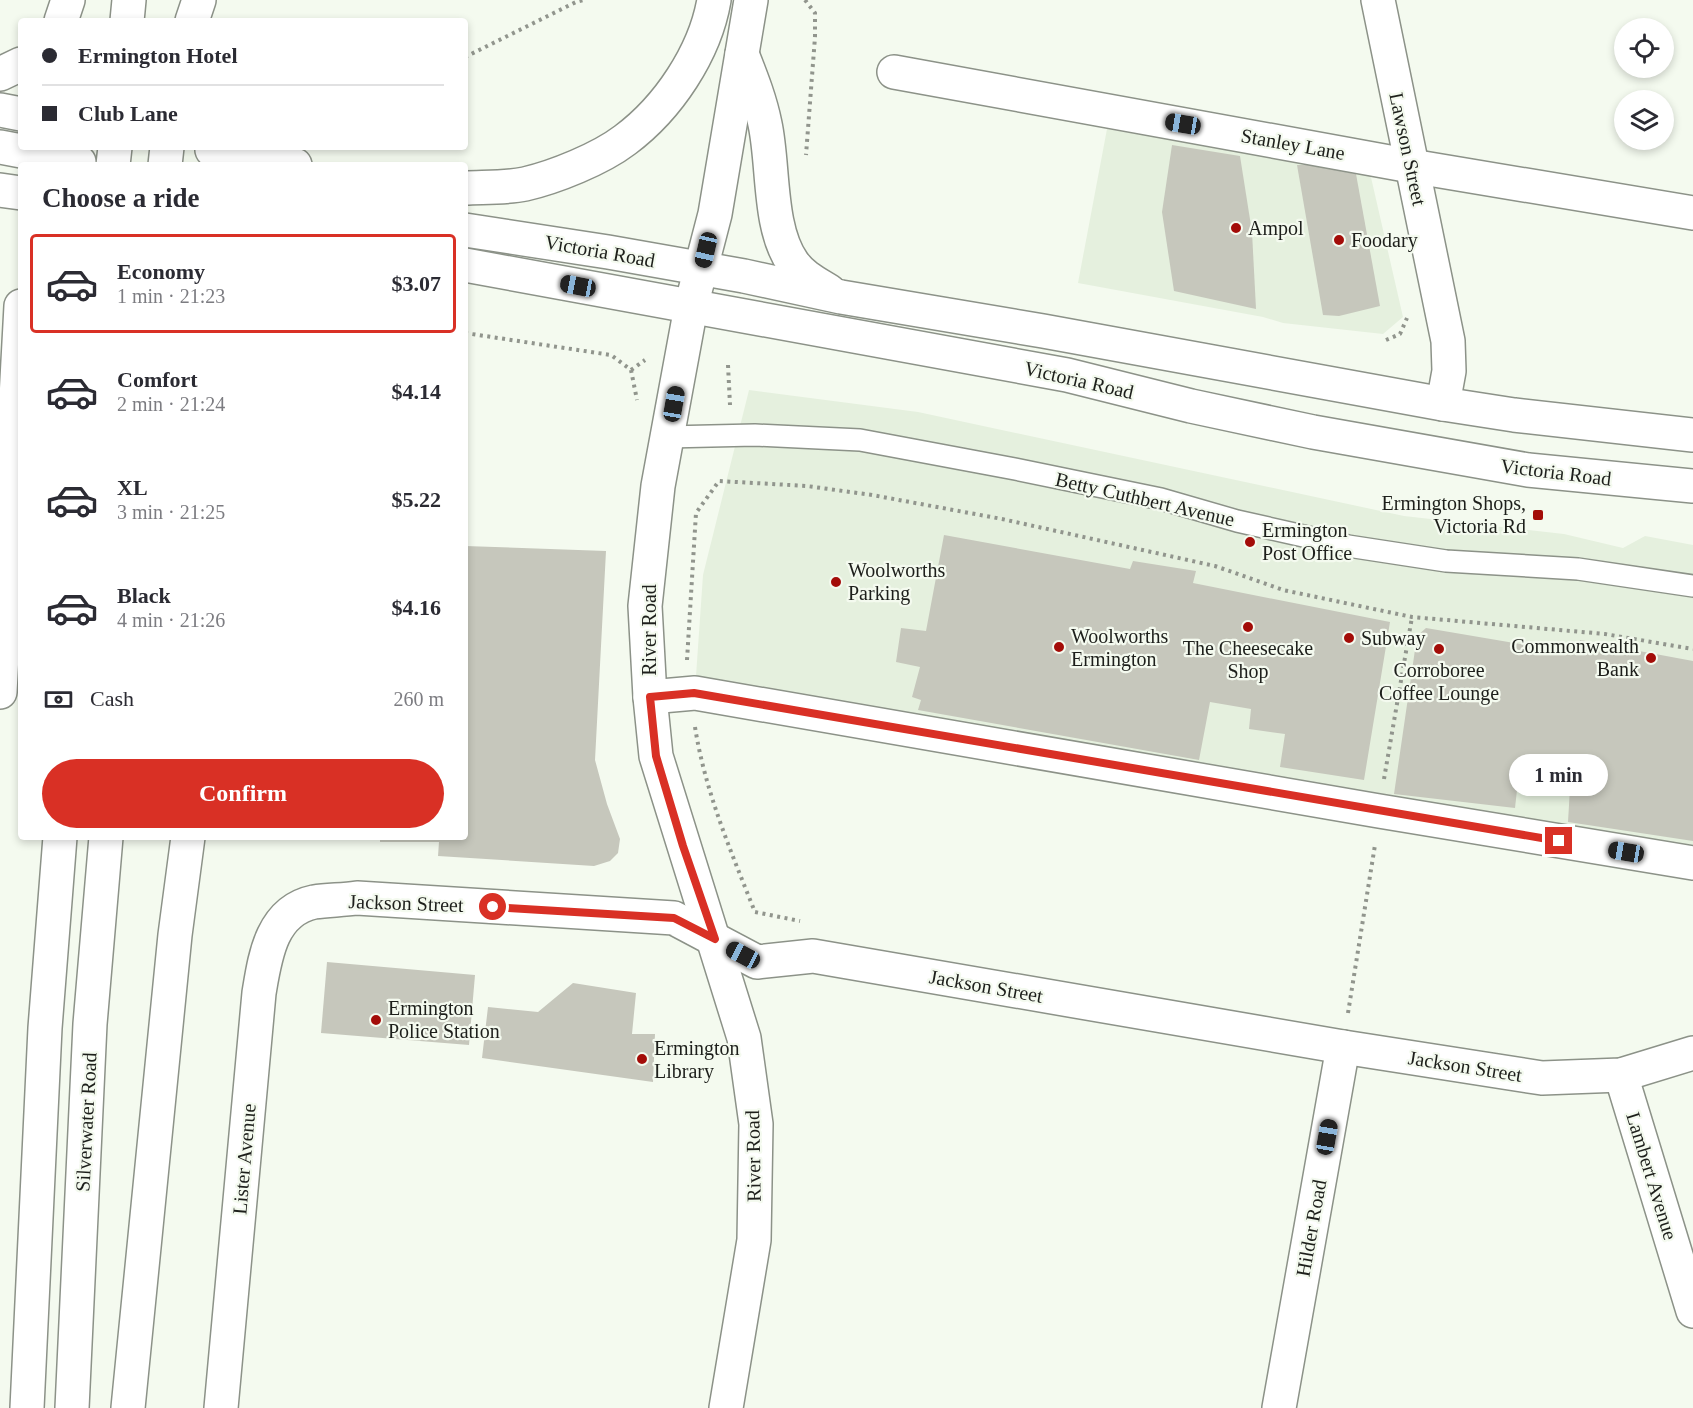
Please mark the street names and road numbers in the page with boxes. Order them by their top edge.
street label: Lawson Street [1385,90,1431,208]
street label: Stanley Lane [1239,124,1347,165]
street label: Victoria Road [543,230,657,272]
street label: Victoria Road [1022,357,1136,403]
street label: Victoria Road [1499,454,1613,490]
street label: Betty Cuthbert Avenue [1053,468,1237,531]
street label: River Road [638,584,660,676]
street label: Jackson Street [348,890,464,916]
street label: Jackson Street [927,965,1045,1007]
street label: Jackson Street [1406,1046,1524,1086]
street label: Silverwater Road [71,1052,101,1192]
street label: Lister Avenue [228,1103,260,1215]
street label: Lambert Avenue [1622,1109,1682,1243]
street label: River Road [741,1110,765,1202]
street label: Hilder Road [1292,1178,1330,1278]

